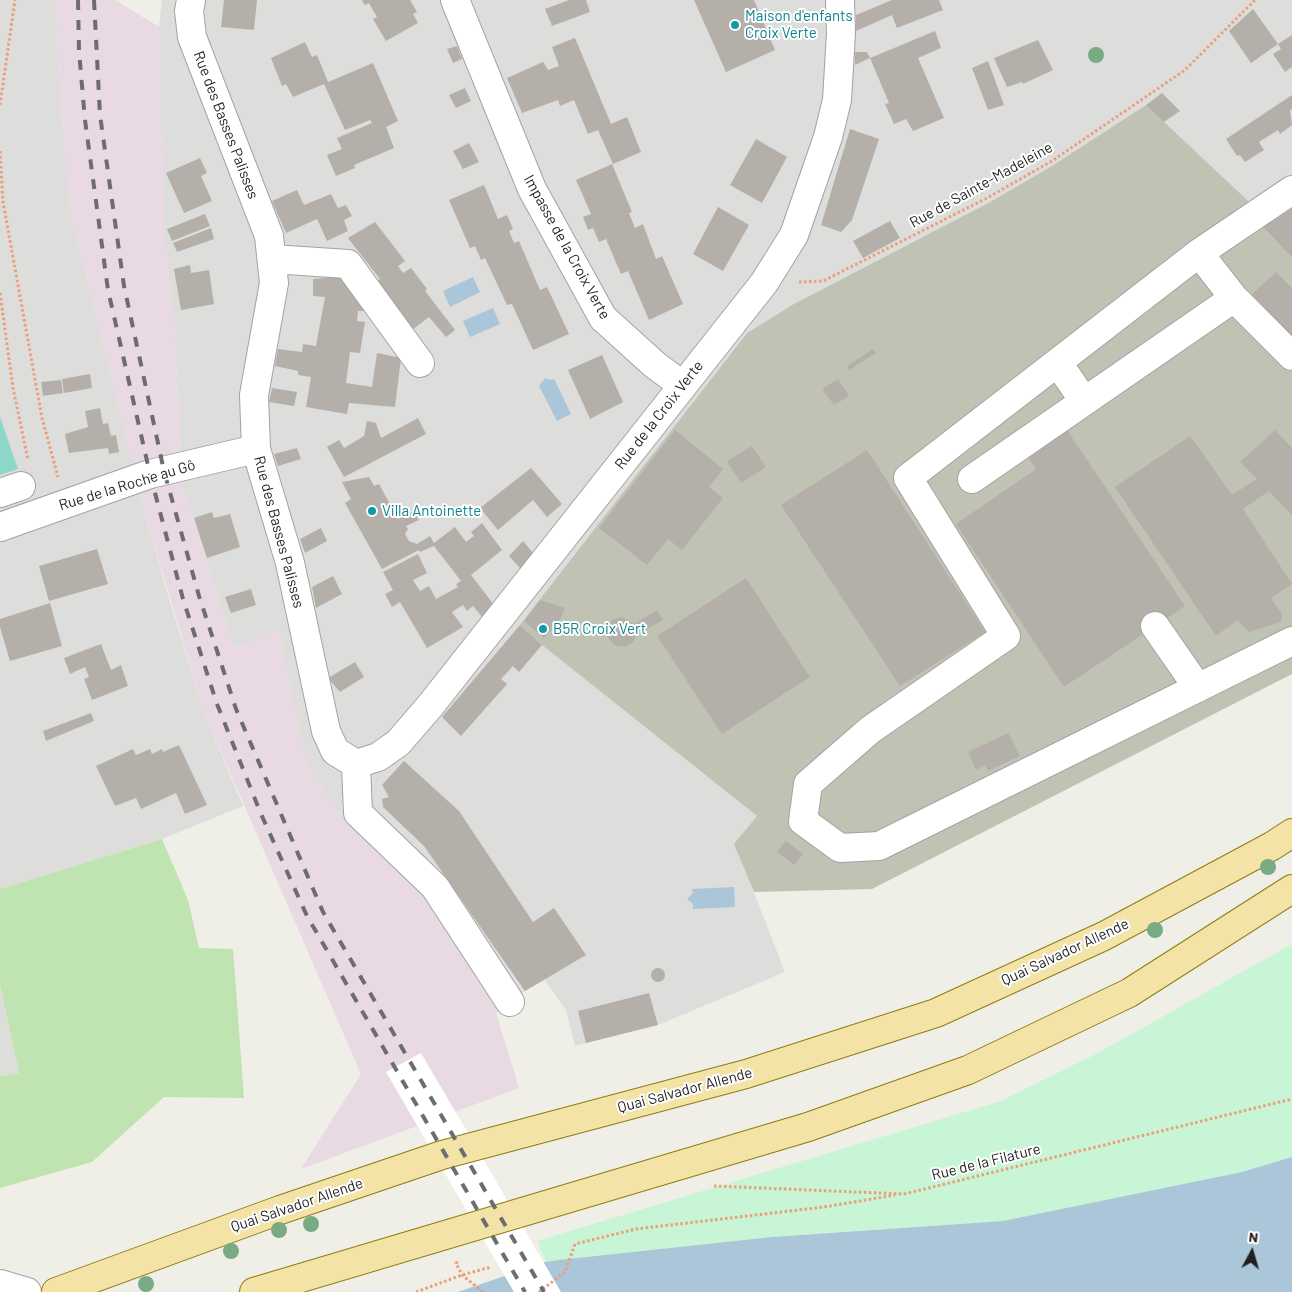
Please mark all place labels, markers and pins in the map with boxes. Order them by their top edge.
place label: Maison d'enfants Croix Verte [745,7,853,42]
marker: Maison d'enfants Croix Verte [729,19,741,31]
place label: Villa Antoinette [382,502,481,520]
marker: Villa Antoinette [366,505,378,517]
place label: B5R Croix Vert [553,620,646,638]
marker: B5R Croix Vert [537,623,549,635]

